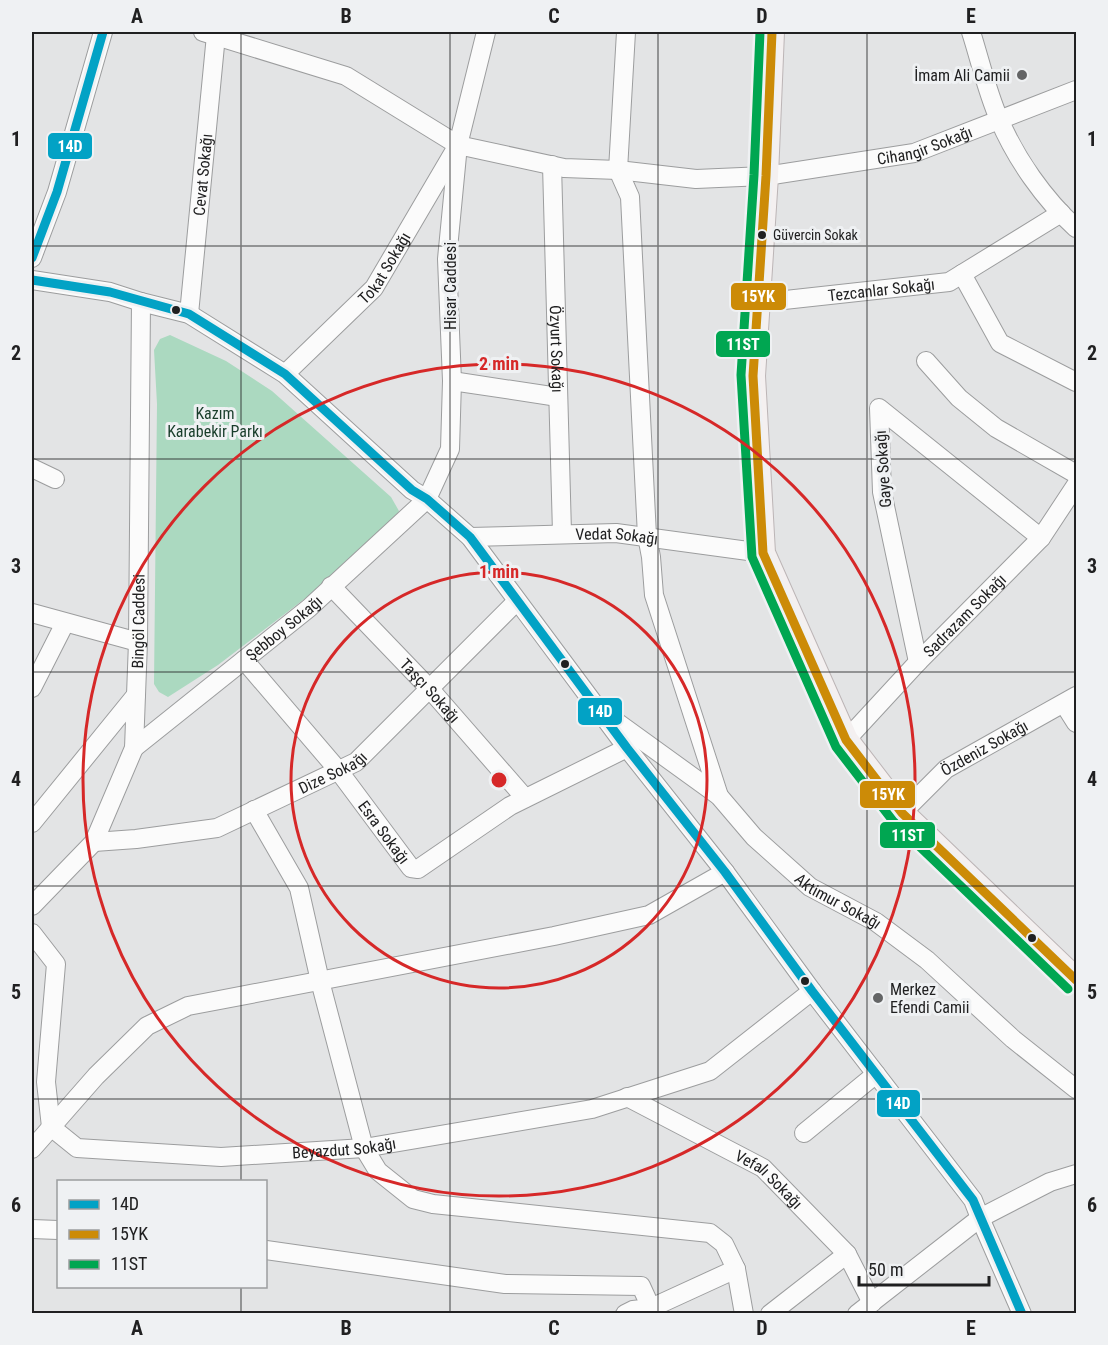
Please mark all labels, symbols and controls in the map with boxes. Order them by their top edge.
text: A [131,4,143,28]
text: B [340,4,352,28]
text: C [548,4,560,28]
text: D [756,4,768,28]
text: E [966,4,976,28]
place label: İmam Ali Camii [914,66,1010,85]
marker: İmam Ali Camii [1015,68,1029,82]
street label: Cihangir Sokağı [876,122,975,168]
text: 1 [11,127,21,151]
text: 1 [1087,127,1097,151]
line badge: 14D [47,132,93,160]
street label: Cevat Sokağı [189,133,216,216]
text: 14D [57,137,83,156]
place label: Güvercin Sokak [773,227,859,243]
street label: Tokat Sokağı [354,229,414,308]
marker: Güvercin Sokak [756,229,768,241]
street label: Hisar Caddesi [441,242,460,330]
street label: Tezcanlar Sokağı [827,274,936,305]
line badge: 15YK [730,282,787,311]
text: 15YK [741,287,775,306]
unlabelled marker [170,304,182,316]
street label: Özyurt Sokağı [546,305,568,393]
line badge: 11ST [715,330,771,358]
text: 11ST [726,335,760,354]
text: 2 [11,341,21,365]
text: 2 [1087,341,1097,365]
text: 2 min [479,353,519,374]
park label: Kazım Karabekir Parkı [167,404,263,441]
street label: Gaye Sokağı [871,430,895,508]
street label: Vedat Sokağı [575,524,659,548]
text: 3 [11,554,21,578]
text: 3 [1087,554,1097,578]
text: 1 min [479,561,519,582]
street label: Sadrazam Sokağı [919,570,1010,661]
street label: Bingöl Caddesi [128,574,148,669]
street label: Şebboy Sokağı [242,591,326,664]
street label: Taşçı Sokağı [396,654,464,726]
unlabelled marker [559,658,571,670]
line badge: 14D [577,697,623,726]
text: 14D [587,702,613,721]
street label: Özdeniz Sokağı [937,716,1031,780]
street label: Dize Sokağı [295,747,371,797]
text: 4 [11,767,21,791]
text: 4 [1087,767,1097,791]
centre of rings [489,770,509,790]
line badge: 15YK [859,780,916,809]
text: 15YK [871,785,905,804]
street label: Esra Sokağı [354,797,414,867]
line badge: 11ST [879,821,936,849]
text: 11ST [891,826,925,845]
street label: Aktimur Sokağı [791,869,885,932]
unlabelled marker [1026,932,1038,944]
unlabelled marker [799,975,811,987]
text: 5 [11,980,21,1004]
place label: Merkez Efendi Camii [890,980,969,1017]
text: 5 [1087,980,1097,1004]
marker: Merkez Efendi Camii [871,991,885,1005]
line badge: 14D [876,1089,921,1118]
text: 14D [885,1094,911,1113]
street label: Beyazdut Sokağı [292,1133,397,1162]
street label: Vefalı Sokağı [732,1146,807,1213]
legend [57,1180,267,1288]
text: 6 [11,1193,21,1217]
text: 14D [111,1193,139,1214]
text: 6 [1087,1193,1097,1217]
text: 15YK [111,1223,148,1244]
scale bar [859,1249,990,1287]
text: 11ST [111,1253,147,1274]
text: 50 m [868,1259,903,1280]
text: A [131,1316,143,1340]
text: B [340,1316,352,1340]
text: C [548,1316,560,1340]
text: D [756,1316,768,1340]
text: E [966,1316,976,1340]

